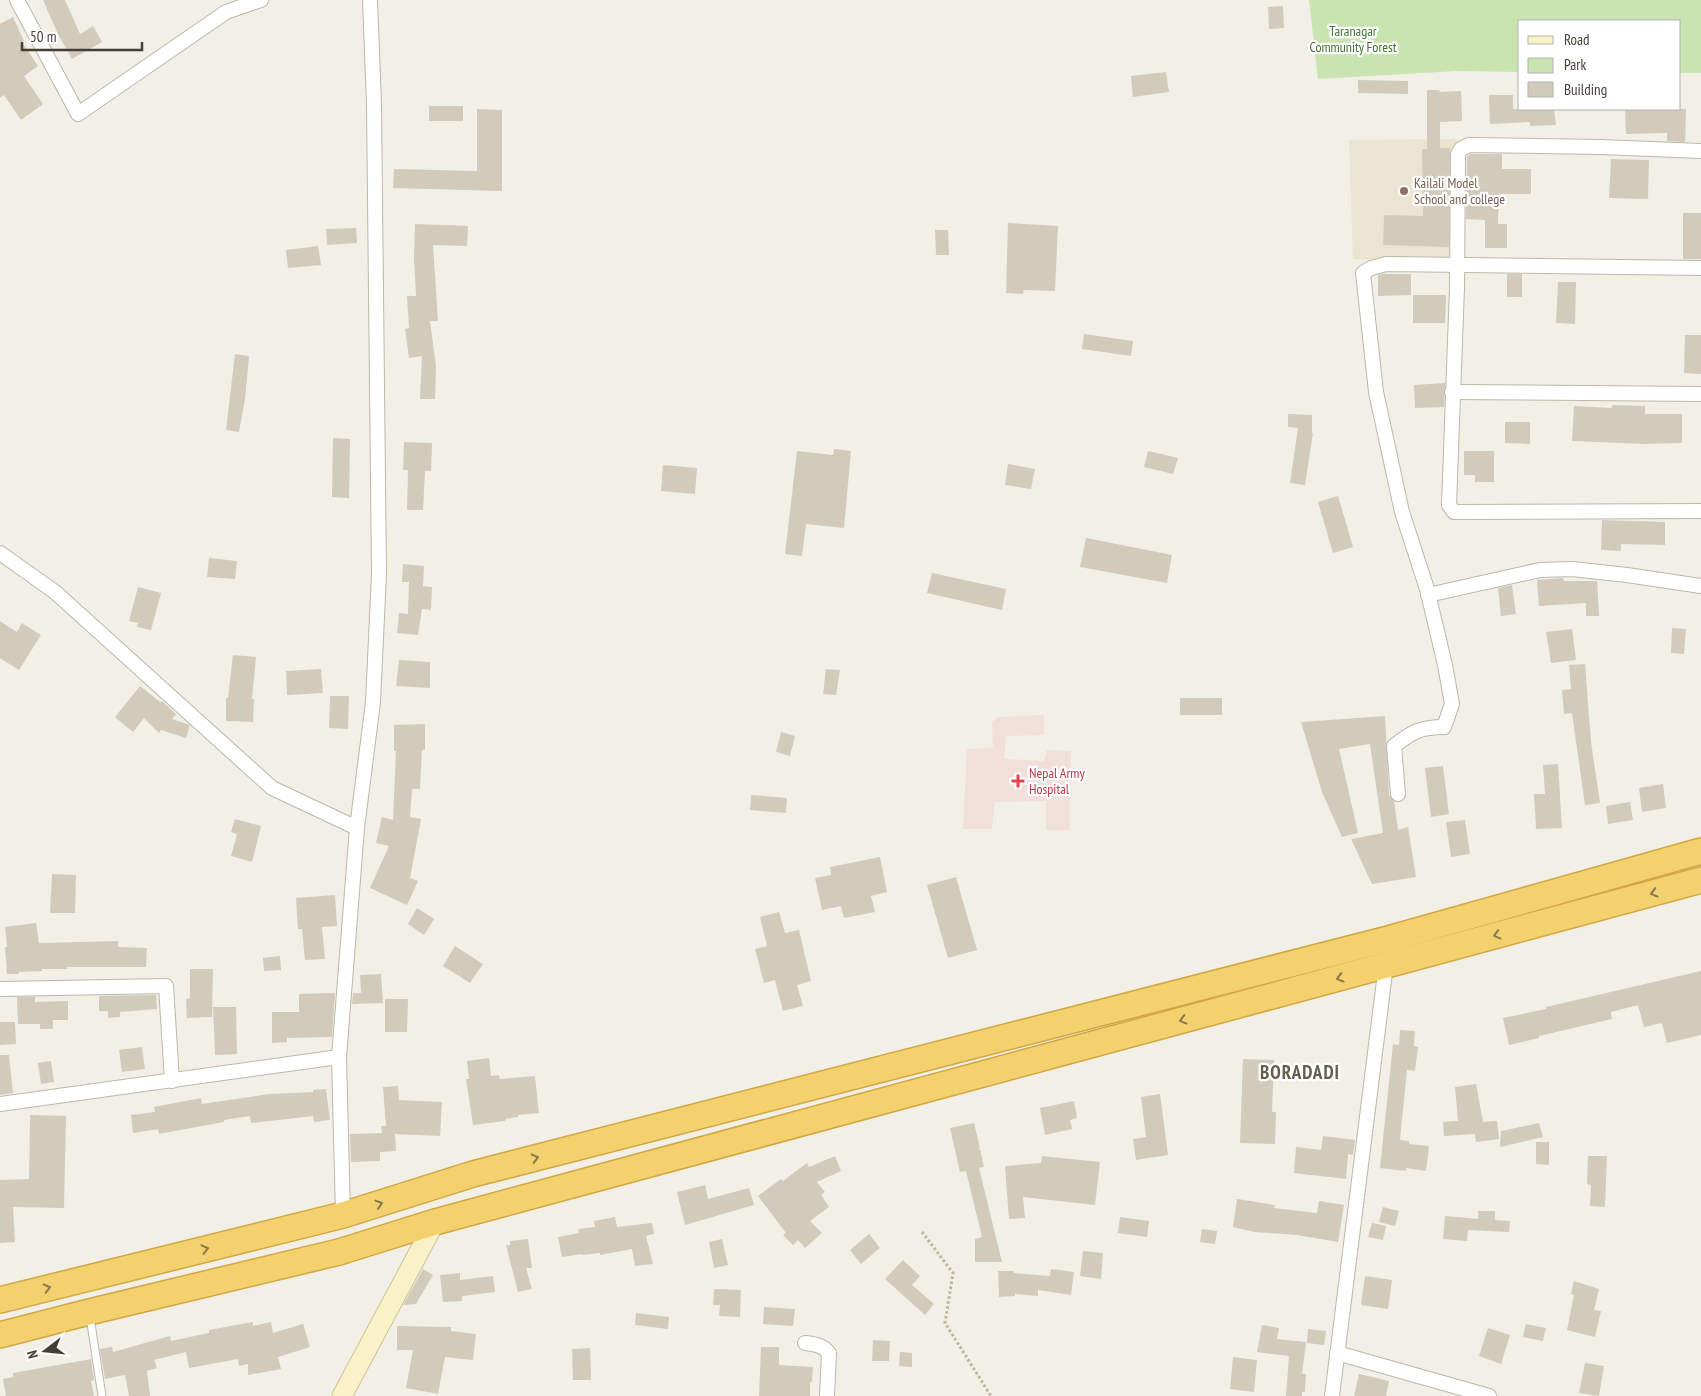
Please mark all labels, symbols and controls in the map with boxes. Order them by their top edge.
scale bar [22,20,142,52]
legend [1518,20,1681,110]
park label: Taranagar Community Forest [1309,22,1397,56]
text: 50 m [30,27,56,46]
text: Road [1564,30,1590,49]
text: Park [1564,55,1586,74]
text: Building [1564,80,1607,99]
place label: Kailali Model School and college [1414,174,1505,208]
marker: Kailali Model School and college [1398,185,1410,197]
place label: Nepal Army Hospital [1029,764,1085,798]
marker: Nepal Army Hospital [1011,774,1025,788]
one-way arrow [1650,887,1659,897]
one-way arrow [1493,929,1502,940]
one-way arrow [1337,972,1345,982]
one-way arrow [1179,1014,1188,1025]
district label: BORADADI [1260,1060,1340,1084]
one-way arrow [531,1153,540,1164]
one-way arrow [375,1199,383,1209]
one-way arrow [201,1244,210,1255]
one-way arrow [43,1283,52,1294]
north arrow [20,1326,70,1376]
text: N [23,1348,42,1361]

